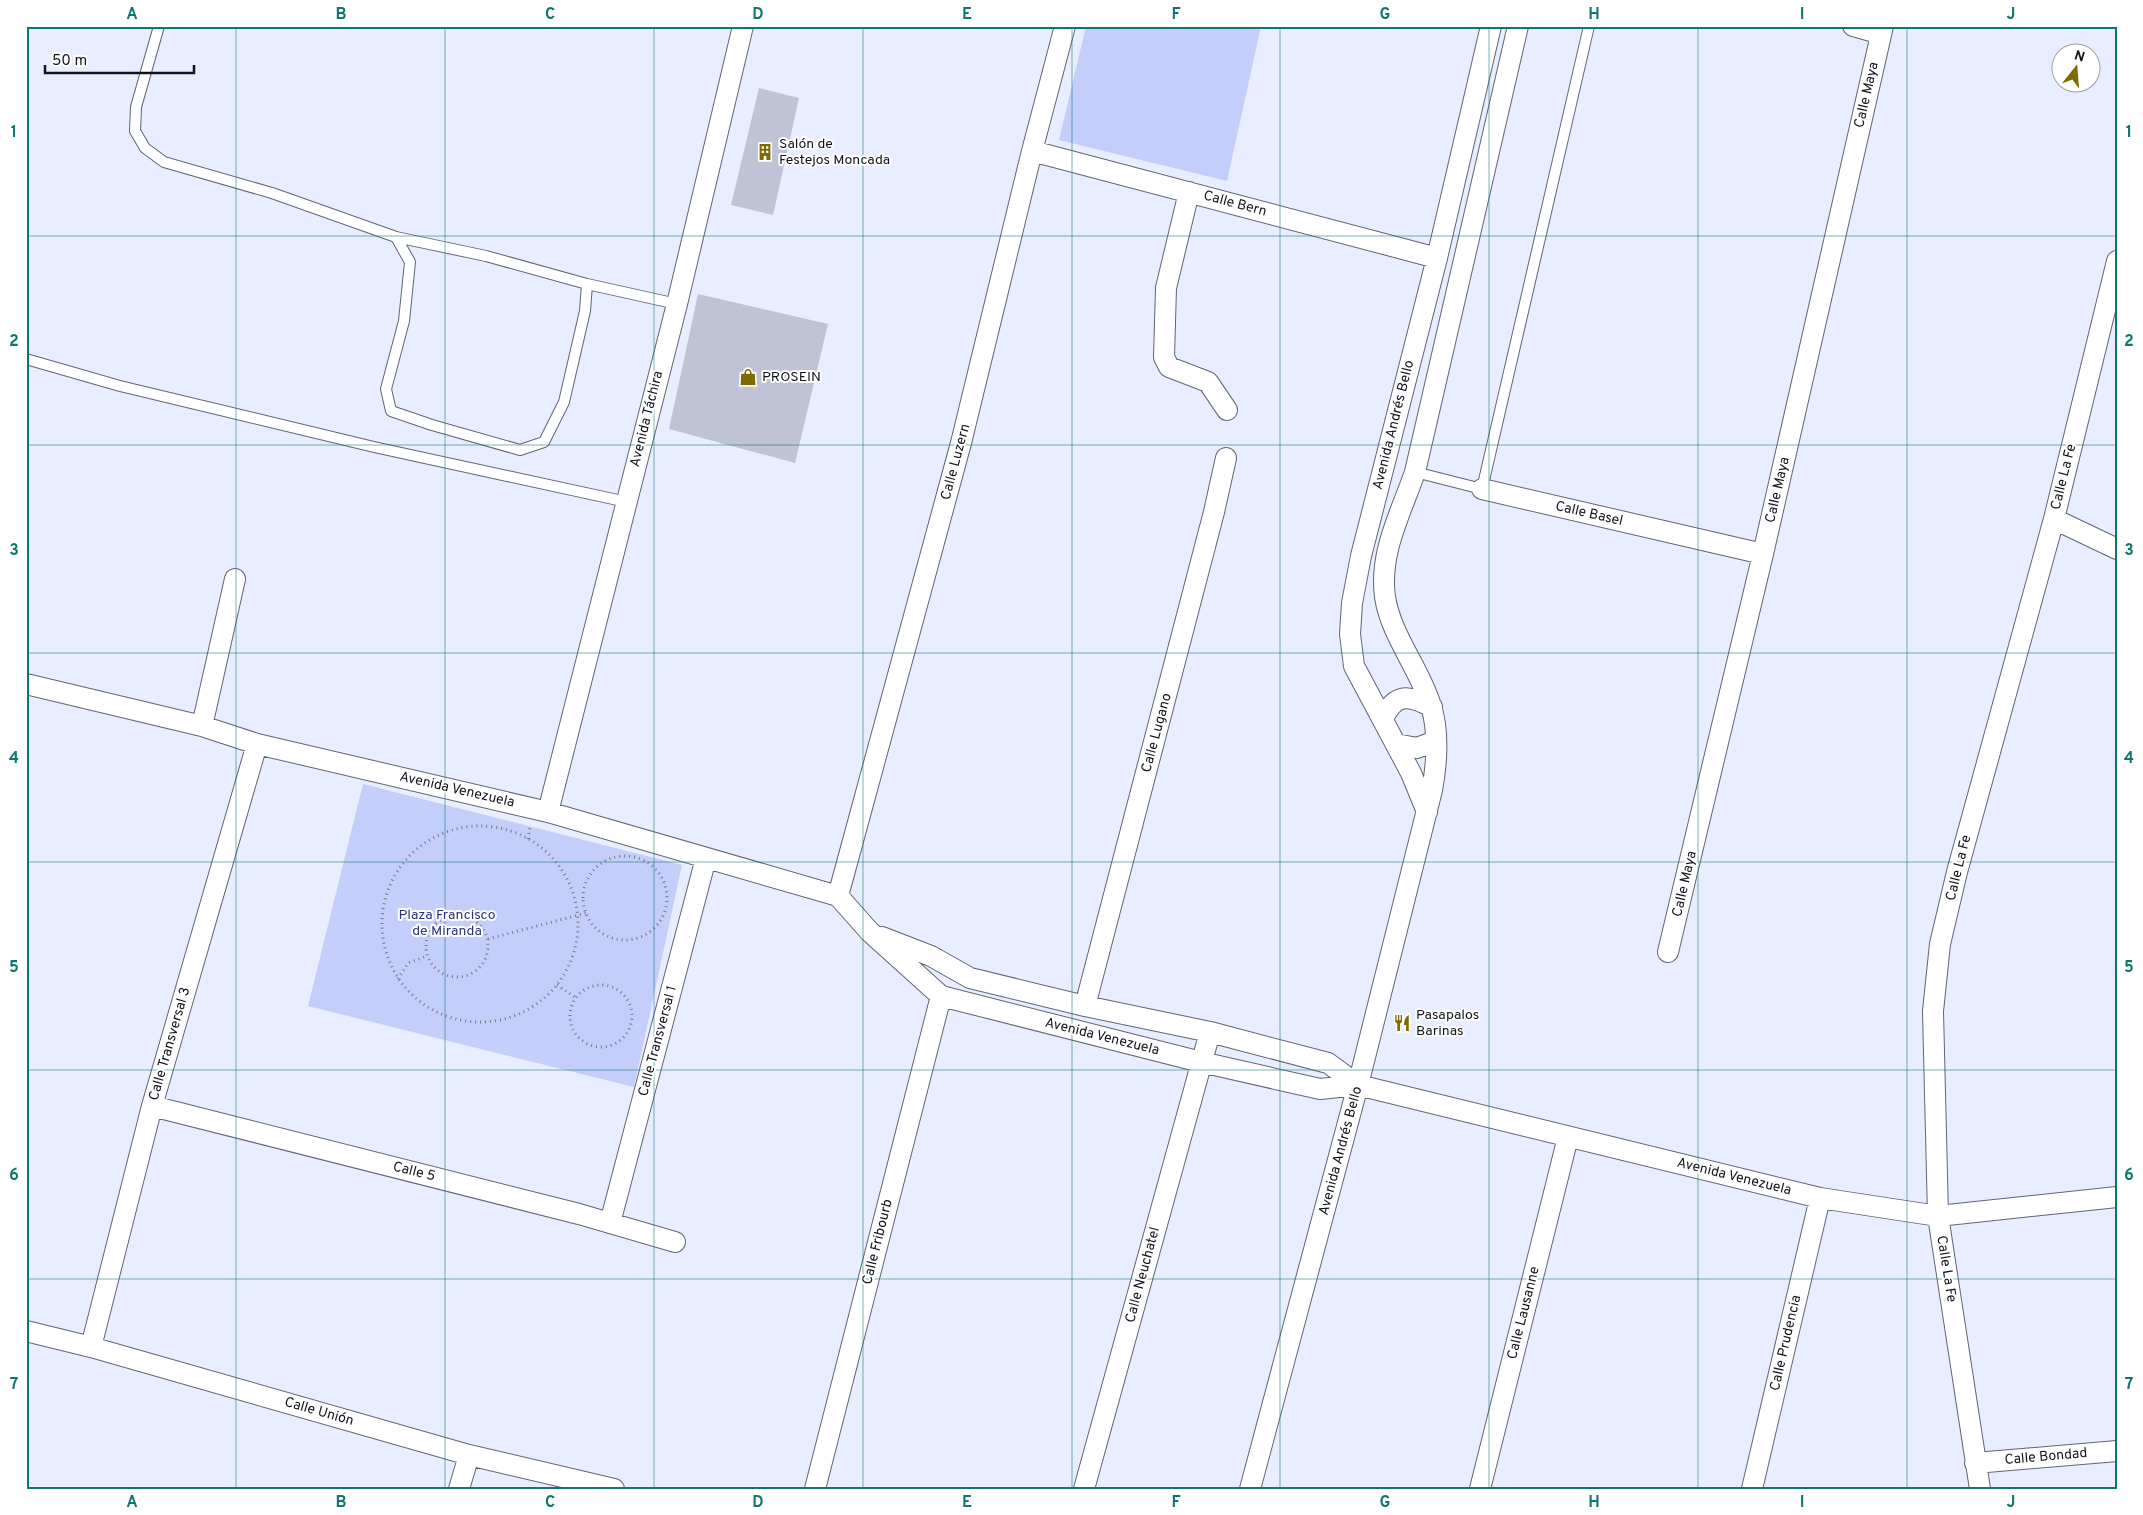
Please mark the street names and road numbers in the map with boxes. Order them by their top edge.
street label: Calle Maya [1851,60,1883,130]
street label: Calle Bern [1201,187,1269,221]
street label: Avenida Andrés Bello [1370,358,1418,492]
street label: Avenida Táchira [627,369,667,469]
street label: Calle Luzern [938,422,974,502]
street label: Calle La Fe [2048,442,2080,512]
street label: Calle Maya [1762,455,1794,525]
street label: Calle Basel [1554,498,1624,530]
street label: Calle Lugano [1138,691,1176,775]
street label: Avenida Venezuela [398,769,516,811]
street label: Calle La Fe [1943,833,1975,903]
street label: Calle Maya [1669,849,1701,919]
street label: Calle Transversal 1 [635,984,681,1098]
street label: Calle Transversal 3 [146,985,194,1103]
street label: Avenida Venezuela [1043,1015,1161,1059]
street label: Avenida Andrés Bello [1316,1084,1366,1217]
street label: Avenida Venezuela [1675,1155,1793,1199]
street label: Calle 5 [391,1159,437,1185]
street label: Calle Fribourb [859,1197,897,1286]
street label: Calle Neuchatel [1122,1225,1164,1325]
street label: Calle La Fe [1932,1234,1960,1304]
street label: Calle Lausanne [1504,1265,1544,1361]
street label: Calle Prudencia [1767,1293,1805,1393]
street label: Calle Unión [282,1394,356,1430]
street label: Calle Bondad [2004,1445,2088,1469]

